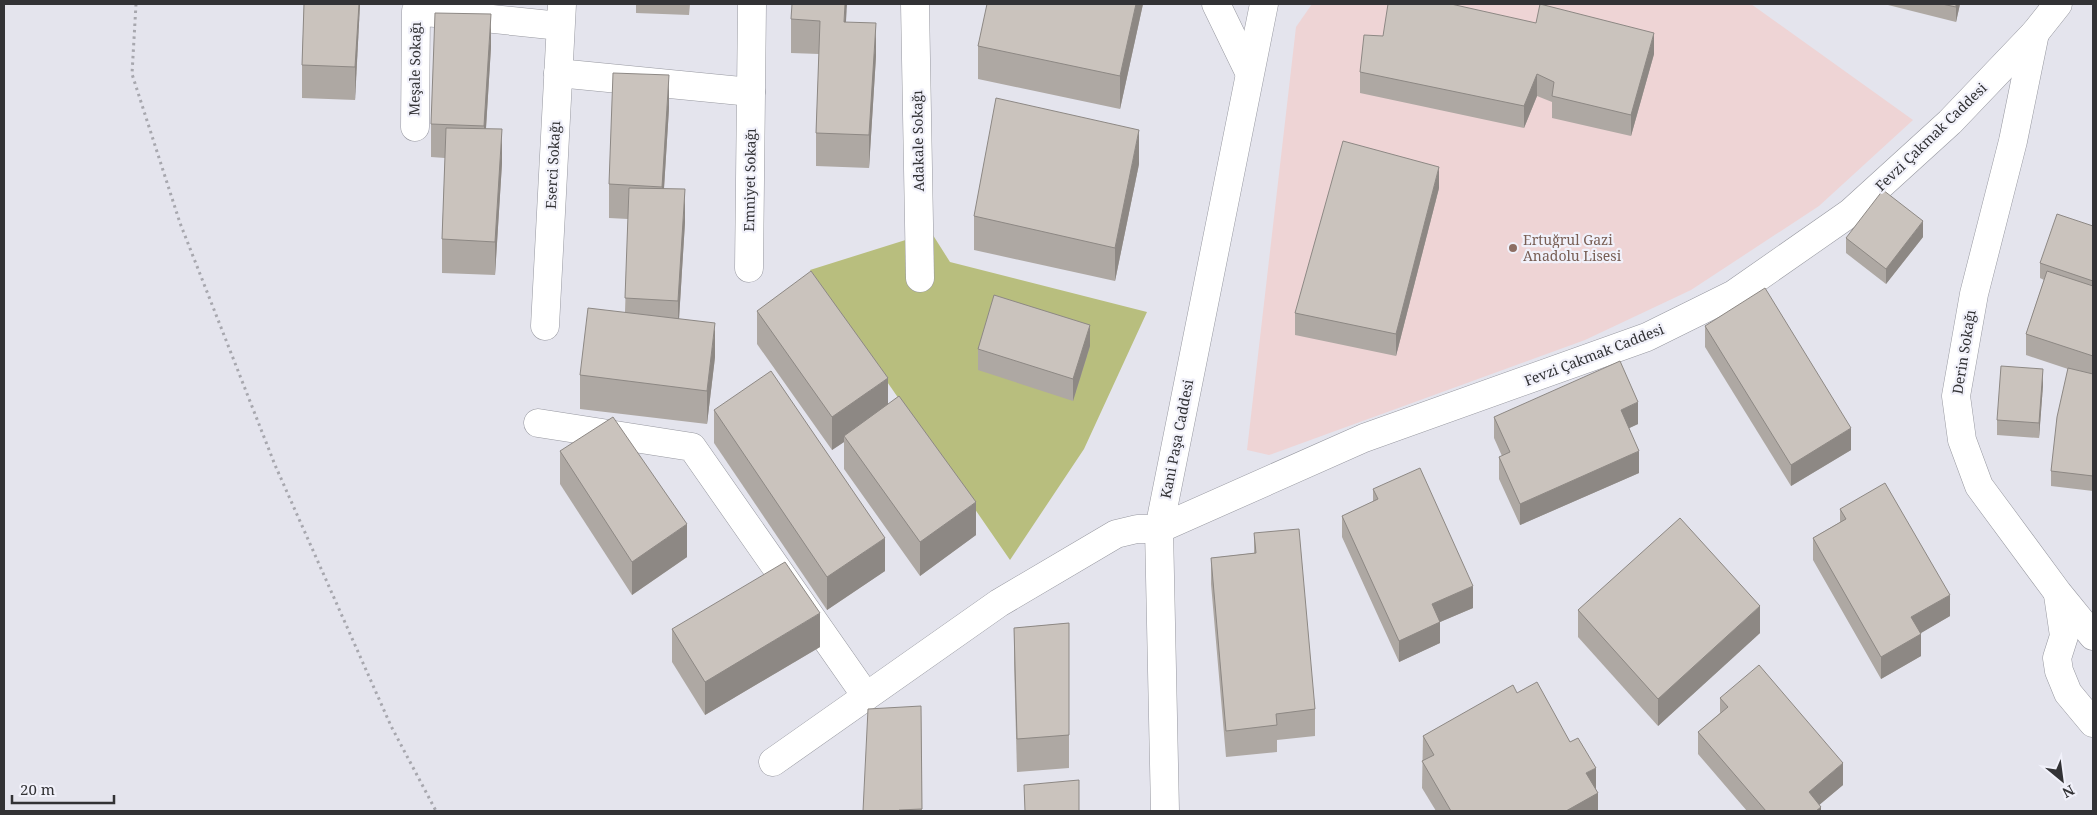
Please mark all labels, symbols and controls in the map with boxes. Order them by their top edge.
street label: Meşale Sokağı [404,21,425,116]
street label: Fevzi Çakmak Caddesi [1871,78,1991,195]
street label: Adakale Sokağı [907,90,928,192]
street label: Eserci Sokağı [541,120,564,209]
street label: Emniyet Sokağı [739,128,760,232]
place label: Ertuğrul Gazi Anadolu Lisesi [1523,230,1622,265]
marker: Ertuğrul Gazi Anadolu Lisesi [1507,242,1519,254]
street label: Derin Sokağı [1947,308,1980,395]
street label: Fevzi Çakmak Caddesi [1521,319,1667,390]
street label: Kani Paşa Caddesi [1156,377,1197,500]
north arrow [2037,755,2087,805]
scale bar [12,772,115,804]
text: 20 m [20,779,55,799]
text: N [2059,781,2078,803]

